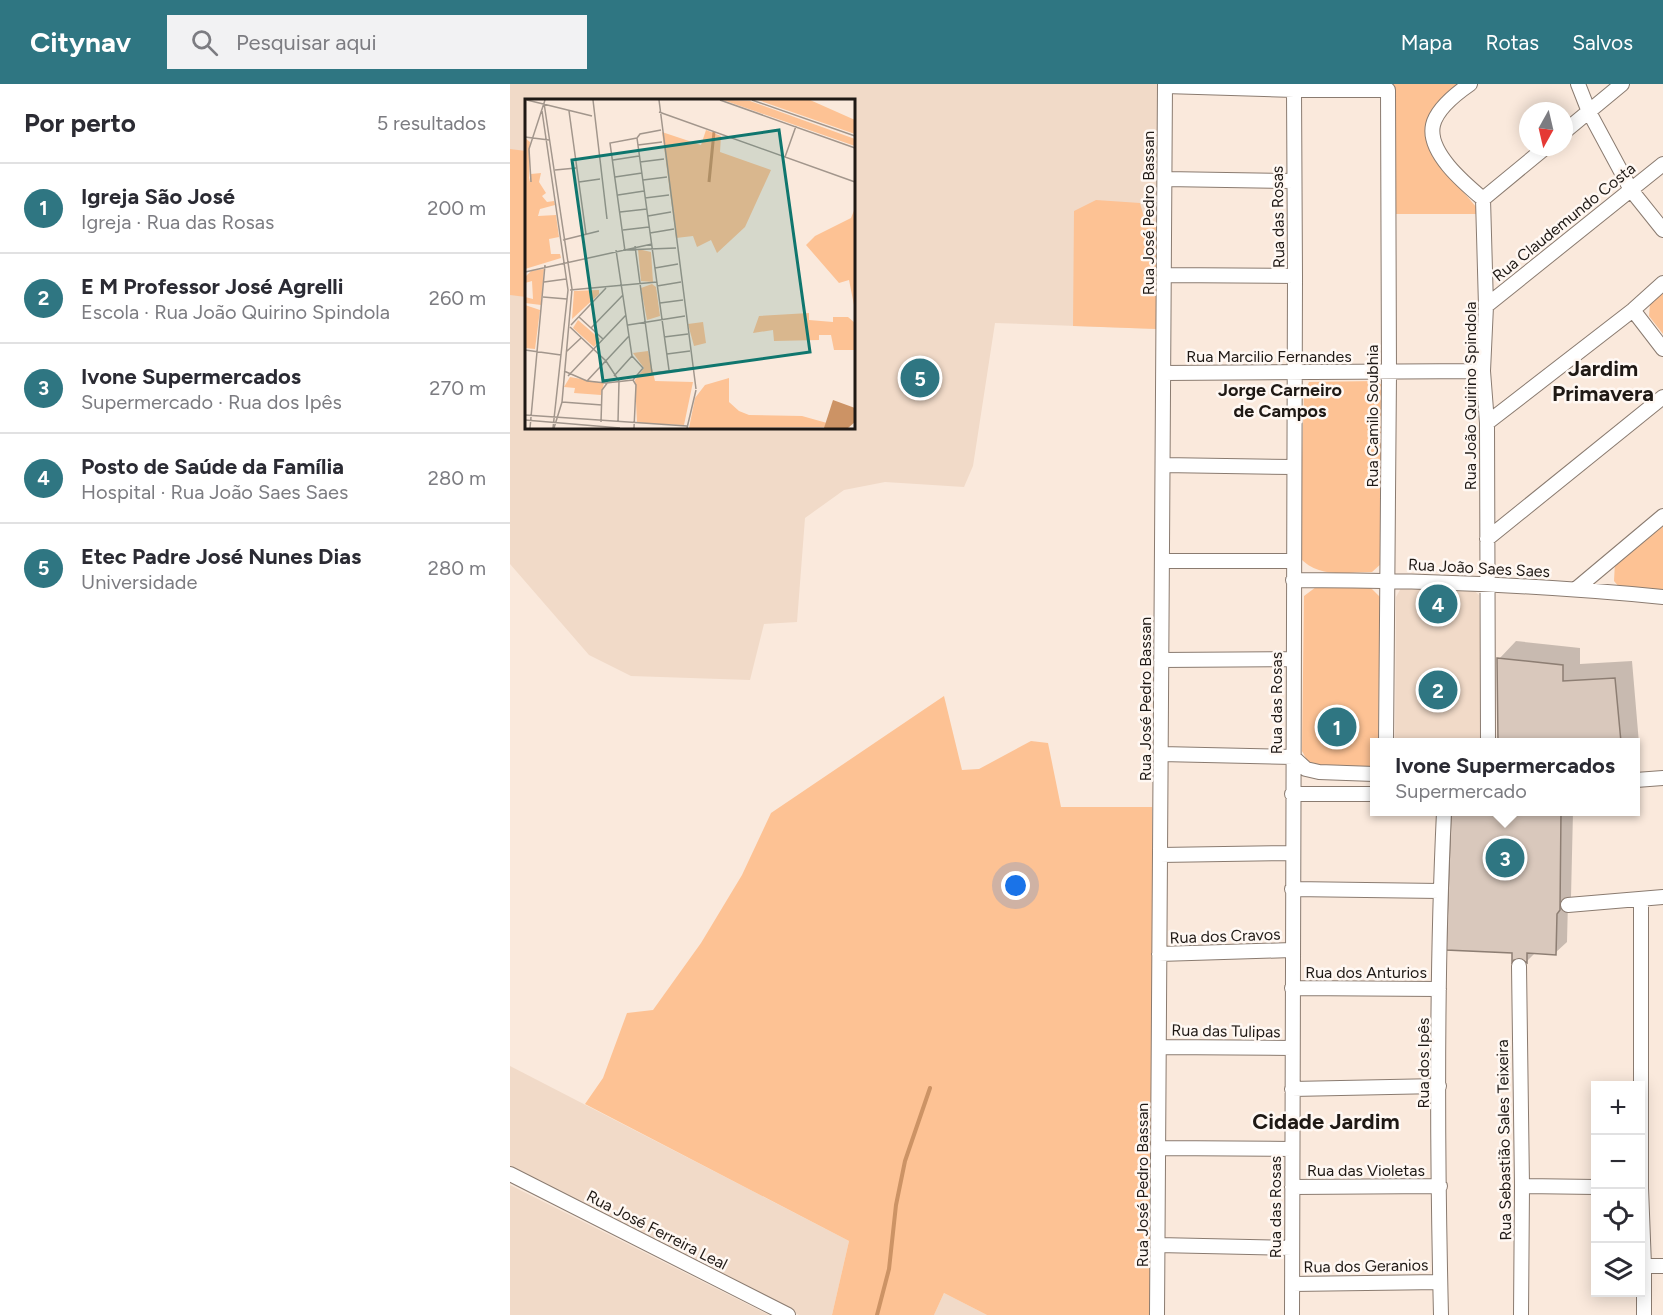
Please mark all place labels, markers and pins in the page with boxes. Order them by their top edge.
pin: 5 [900,356,940,400]
pin: 4 [1418,582,1458,626]
pin: 2 [1418,668,1458,712]
pin: 1 [1318,704,1356,750]
pin: 3 [1486,836,1524,880]

